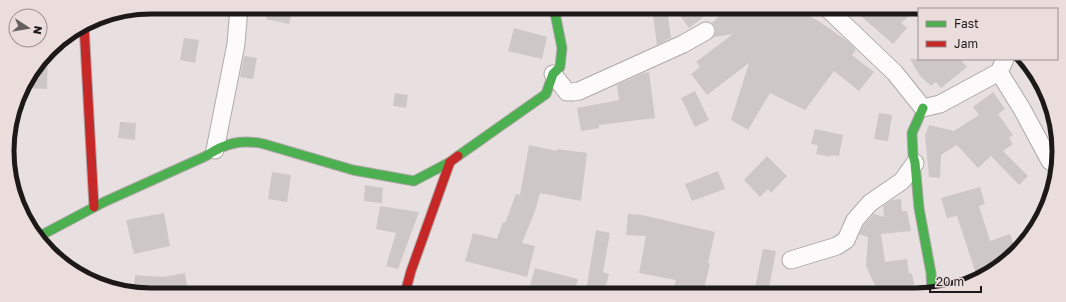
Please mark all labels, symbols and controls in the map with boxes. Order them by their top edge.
north arrow [8,8,48,48]
legend [918,8,1058,60]
text: Fast [954,16,979,31]
text: N [31,25,45,36]
text: Jam [954,36,978,51]
scale bar [930,268,981,294]
text: 20 m [936,274,964,289]

